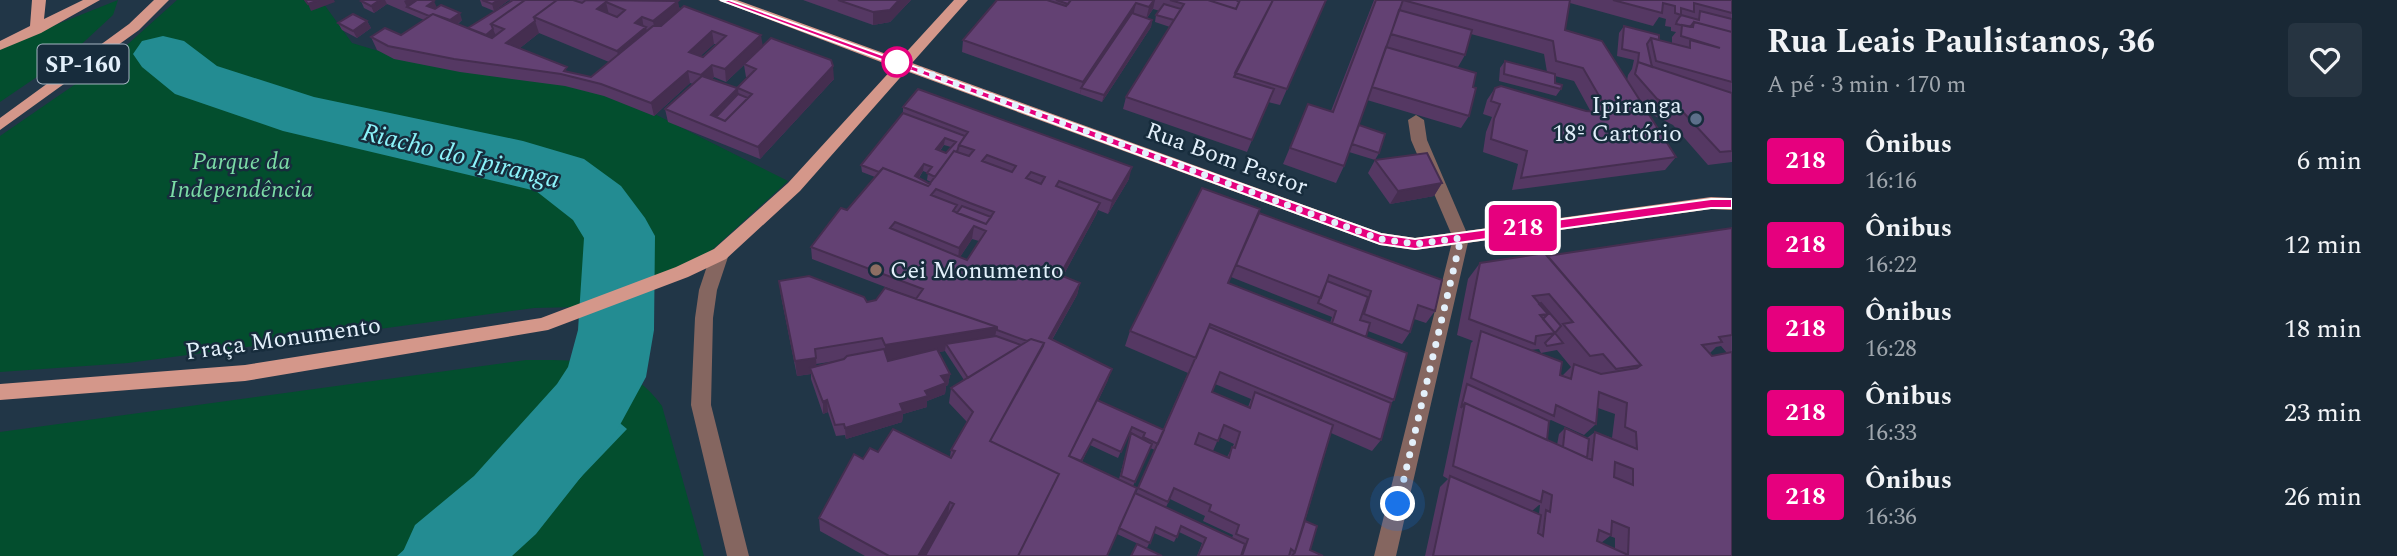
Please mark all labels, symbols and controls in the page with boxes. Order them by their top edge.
text: Rua Leais Paulistanos, 36 [1767,17,2155,67]
button: heart [2288,23,2362,97]
road number: SP-160 [38,44,128,83]
unlabelled marker [882,47,912,77]
text: A pé · 3 min · 170 m [1767,68,1966,103]
place label: Ipiranga 18º Cartório [1552,88,1682,152]
marker: Ipiranga 18º Cartório [1688,111,1704,127]
water label: Riacho do Ipiranga [357,112,564,200]
street label: Rua Bom Pastor [1140,113,1313,205]
text: Ônibus [1865,124,1952,164]
text: 6 min [2297,141,2362,181]
text: 218 [1785,143,1826,179]
park label: Parque da Independência [169,144,313,208]
text: 16:16 [1865,164,1917,199]
line badge: 218 [1483,205,1563,251]
text: Ônibus [1865,208,1952,248]
text: 218 [1503,210,1543,246]
text: 12 min [2284,225,2362,265]
text: 218 [1785,227,1826,263]
text: 16:22 [1865,248,1917,283]
place label: Cei Monumento [890,253,1064,289]
marker: Cei Monumento [868,262,884,278]
text: Ônibus [1865,292,1952,332]
street label: Praça Monumento [183,307,383,371]
text: 18 min [2284,309,2362,349]
text: 218 [1785,311,1826,347]
text: 16:28 [1865,332,1917,367]
text: Ônibus [1865,376,1952,416]
text: 23 min [2284,393,2362,433]
text: 218 [1785,395,1826,431]
text: 16:33 [1865,416,1917,451]
text: Ônibus [1865,460,1952,500]
text: 26 min [2284,477,2362,517]
text: 218 [1785,479,1826,515]
your location [1380,486,1415,521]
text: 16:36 [1865,500,1917,535]

